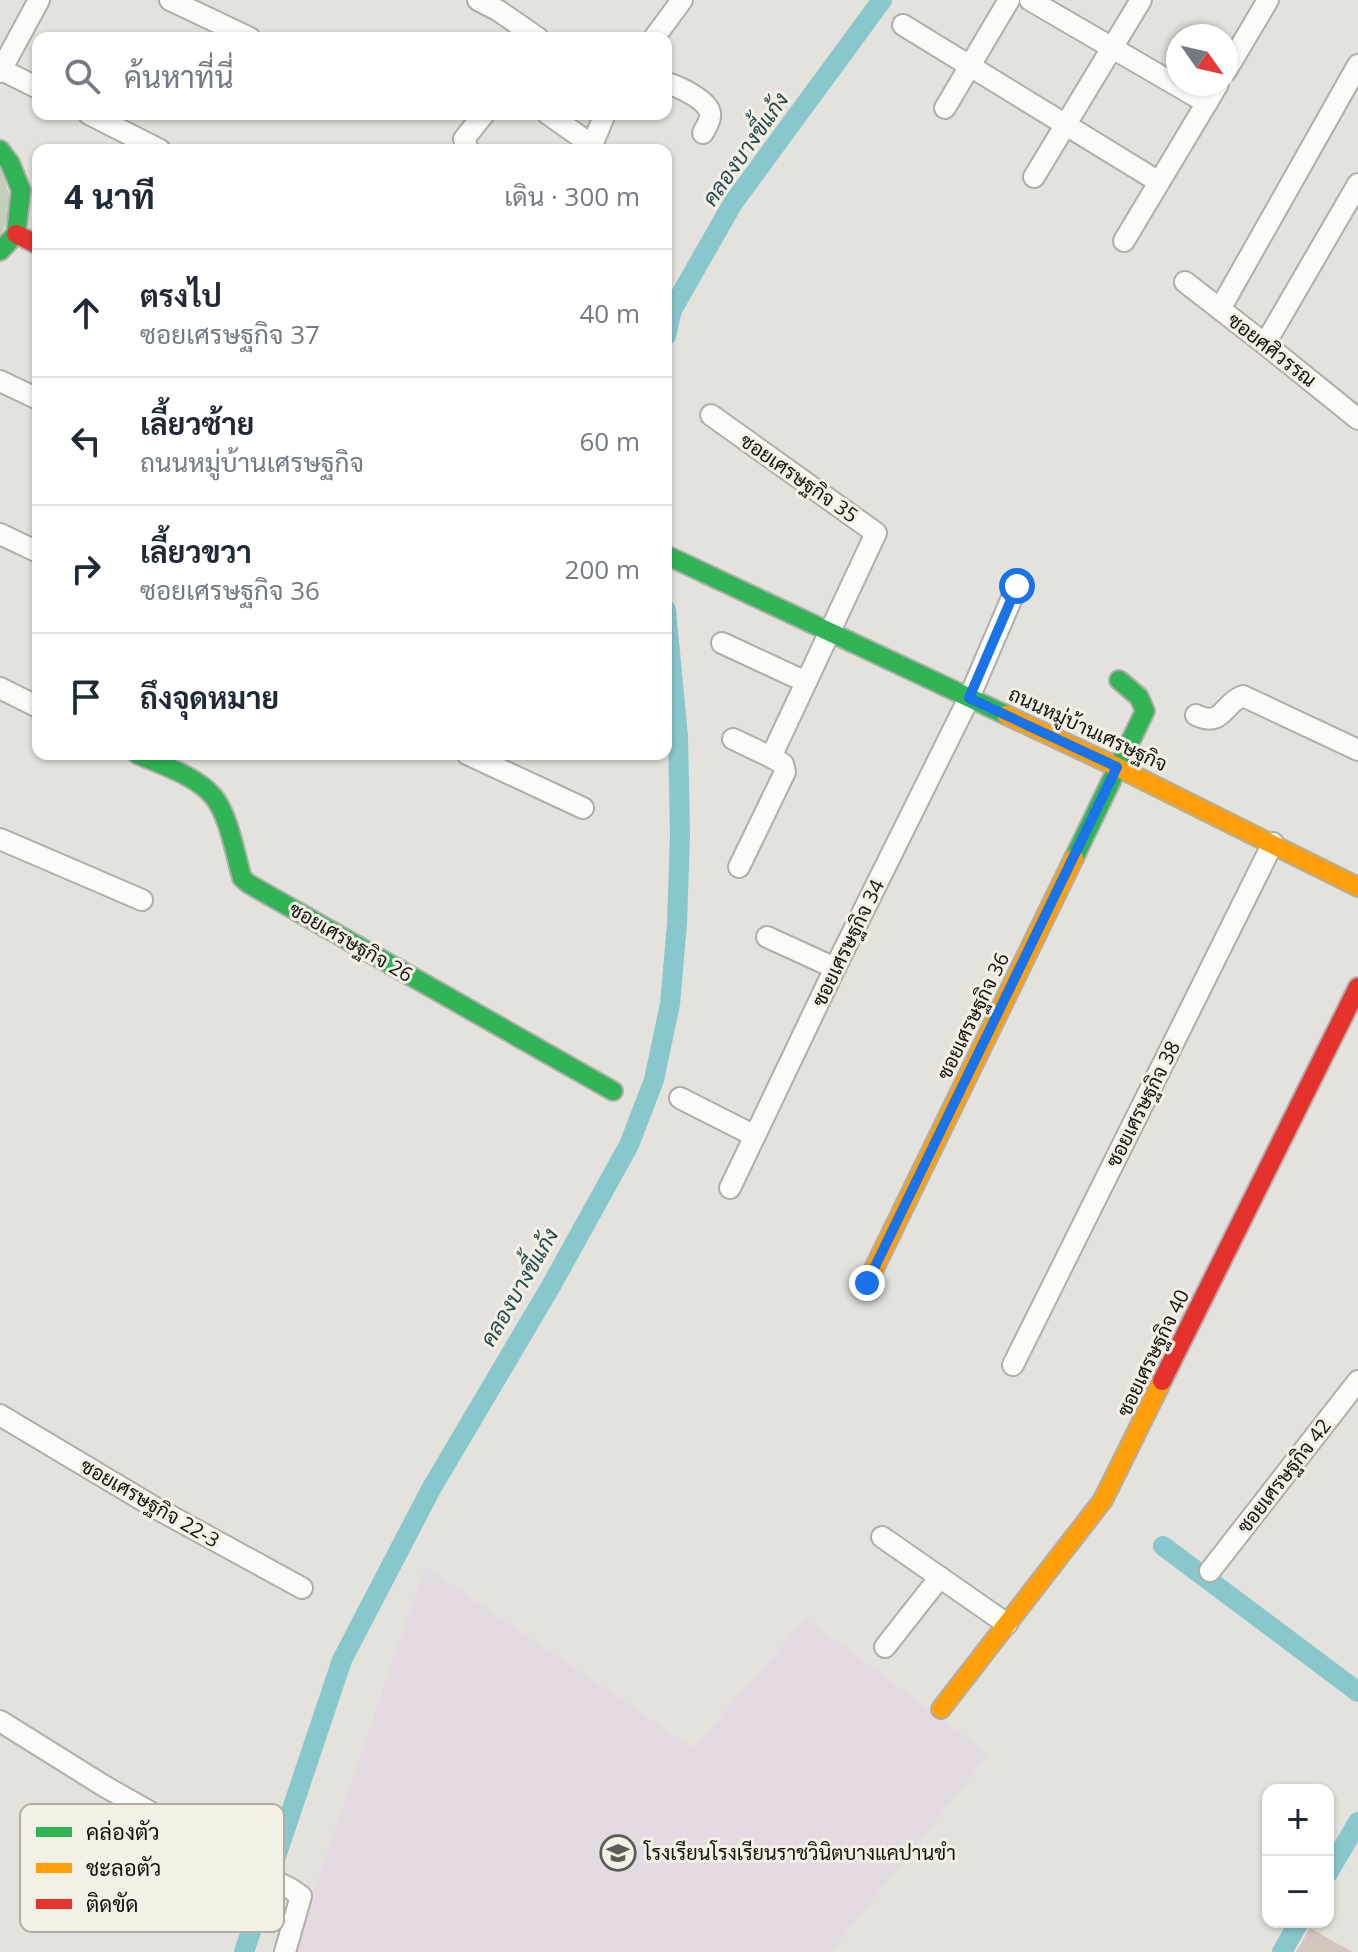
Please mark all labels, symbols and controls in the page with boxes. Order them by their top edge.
north arrow [1166,24,1238,96]
search box [32,32,672,120]
icon: search [60,54,104,98]
text: ค้นหาที่นี่ [124,56,234,97]
water label: คลองบางขี้แก้ง [692,84,794,211]
text: 4 นาที [64,173,155,219]
text: เดิน · 300 m [504,178,640,214]
text: ตรงไป [140,275,222,316]
icon: ahead [64,291,108,335]
text: 40 m [579,295,640,331]
street label: ซอยศศิวรรณ [1222,306,1322,393]
text: ซอยเศรษฐกิจ 37 [140,316,320,352]
text: เลี้ยวซ้าย [140,403,254,444]
icon: left [64,419,108,463]
text: 60 m [579,423,640,459]
street label: ซอยเศรษฐกิจ 35 [735,427,864,528]
text: ถนนหมู่บ้านเศรษฐกิจ [140,444,364,480]
text: เลี้ยวขวา [140,531,252,572]
icon: right [64,547,108,591]
text: 200 m [565,551,640,587]
route start [999,568,1035,604]
text: ซอยเศรษฐกิจ 36 [140,572,320,608]
icon: arrive [64,675,108,719]
text: ถึงจุดหมาย [140,677,279,718]
street label: ถนนหมู่บ้านเศรษฐกิจ [1004,680,1172,779]
street label: ซอยเศรษฐกิจ 34 [805,874,890,1011]
street label: ซอยเศรษฐกิจ 26 [285,895,418,988]
street label: ซอยเศรษฐกิจ 36 [930,948,1015,1084]
street label: ซอยเศรษฐกิจ 38 [1099,1036,1186,1172]
water label: คลองบางขี้แก้ง [469,1220,564,1351]
route end [849,1265,885,1301]
street label: ซอยเศรษฐกิจ 40 [1110,1285,1195,1421]
street label: ซอยเศรษฐกิจ 42 [1230,1413,1337,1539]
street label: ซอยเศรษฐกิจ 22-3 [76,1452,225,1553]
map controls [1262,1784,1334,1928]
button: + [1262,1784,1334,1856]
legend [20,1804,284,1932]
text: คล่องตัว [86,1816,160,1846]
school or university icon: โรงเรียนโรงเรียนราชวินิตบางแคปานขำ [599,1834,637,1872]
place label: โรงเรียนโรงเรียนราชวินิตบางแคปานขำ [643,1839,956,1866]
text: ชะลอตัว [86,1852,161,1882]
button: − [1262,1856,1334,1928]
text: ติดขัด [86,1888,138,1918]

